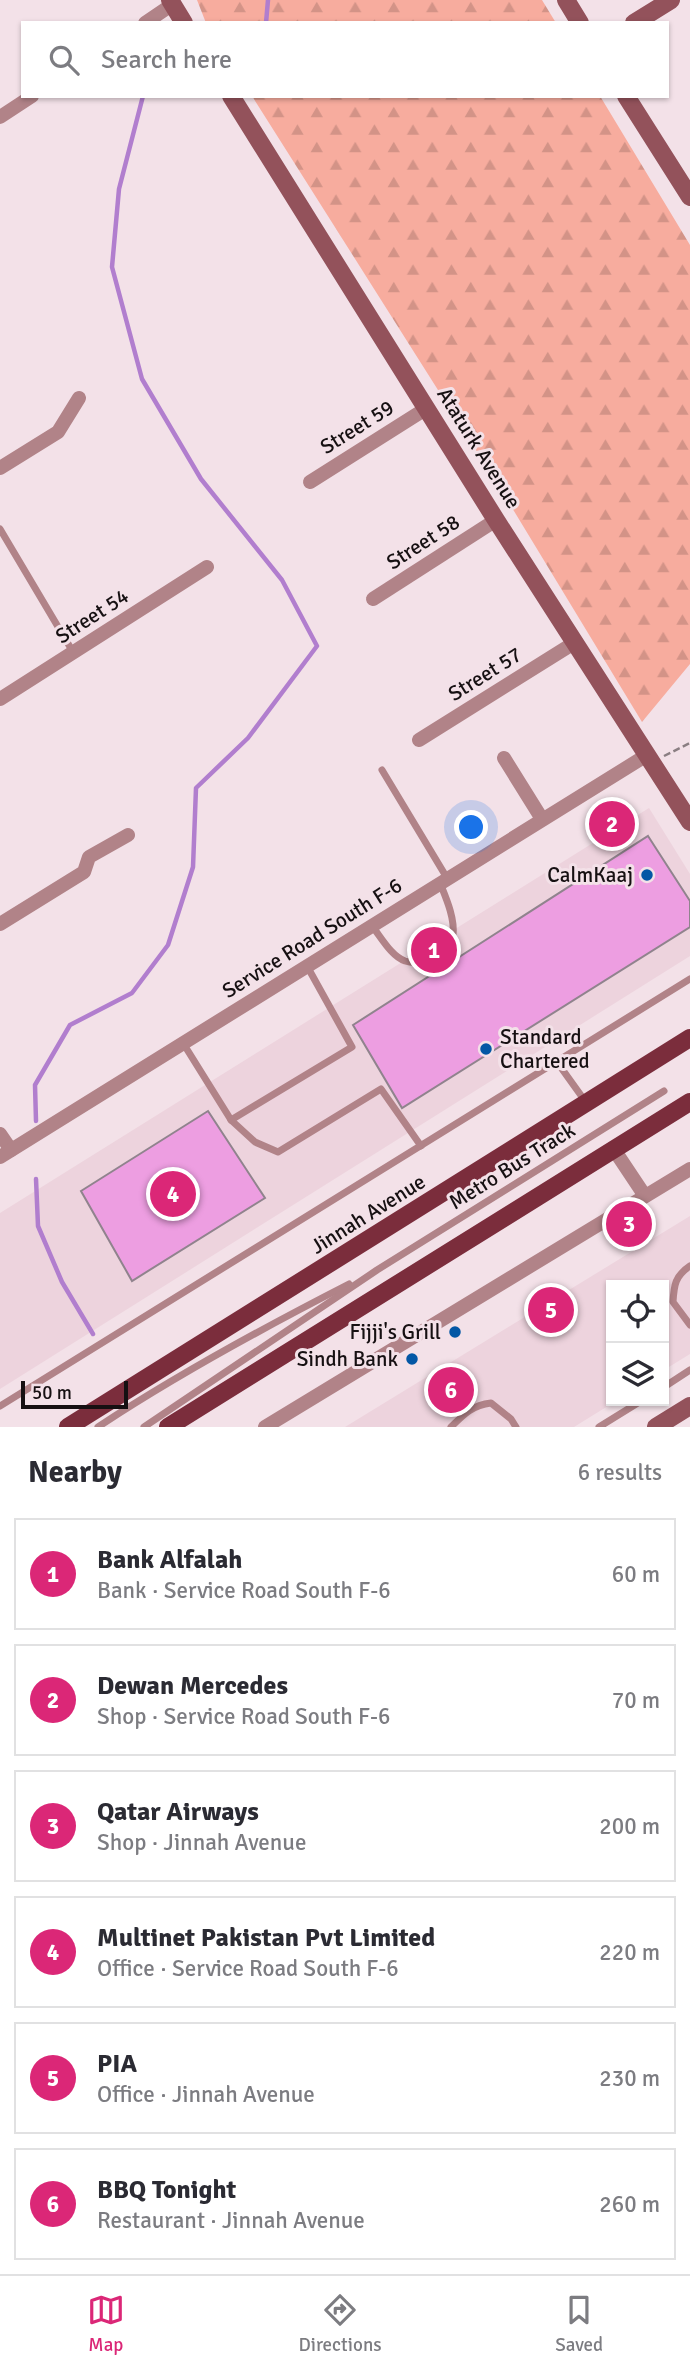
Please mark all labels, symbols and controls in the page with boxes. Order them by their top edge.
search box [21,21,669,98]
icon: search [45,41,83,79]
text: Search here [101,44,232,76]
street label: Ataturk Avenue [432,383,526,513]
street label: Street 59 [315,394,399,460]
street label: Street 58 [382,509,464,575]
street label: Street 54 [51,583,133,649]
street label: Street 57 [443,641,527,707]
pin: 2 [589,798,635,850]
your location [454,810,488,844]
place label: CalmKaaj [547,862,633,888]
marker: CalmKaaj [639,867,655,883]
street label: Service Road South F-6 [217,872,407,1004]
pin: 1 [411,924,457,976]
place label: Standard Chartered [500,1024,590,1074]
marker: Standard Chartered [478,1041,494,1057]
street label: Metro Bus Track [444,1117,580,1215]
pin: 4 [150,1168,196,1220]
street label: Jinnah Avenue [306,1168,430,1260]
pin: 3 [606,1198,652,1250]
map controls [606,1280,669,1406]
button: locate [606,1280,669,1343]
pin: 5 [528,1284,574,1336]
place label: Fijji's Grill [349,1319,441,1345]
marker: Fijji's Grill [447,1324,463,1340]
button: layers [606,1343,669,1406]
place label: Sindh Bank [297,1346,398,1372]
marker: Sindh Bank [404,1351,420,1367]
pin: 6 [428,1364,474,1416]
scale bar [21,1378,128,1410]
text: 50 m [32,1381,72,1405]
text: Nearby [28,1454,122,1491]
text: 6 results [578,1458,662,1487]
text: Bank Alfalah [97,1544,242,1576]
text: 1 [47,1560,59,1589]
text: 60 m [612,1560,660,1589]
text: Bank · Service Road South F-6 [97,1576,391,1605]
text: Dewan Mercedes [97,1670,288,1702]
text: 2 [47,1686,59,1715]
text: 70 m [612,1686,660,1715]
text: Shop · Service Road South F-6 [97,1702,390,1731]
text: Qatar Airways [97,1796,259,1828]
text: 3 [47,1812,59,1841]
text: 200 m [599,1812,660,1841]
text: Shop · Jinnah Avenue [97,1828,306,1857]
text: Multinet Pakistan Pvt Limited [97,1922,435,1954]
text: 4 [47,1938,59,1967]
text: 220 m [599,1938,660,1967]
text: Office · Service Road South F-6 [97,1954,399,1983]
text: PIA [97,2048,137,2080]
text: 5 [47,2064,59,2093]
text: 230 m [599,2064,660,2093]
text: Office · Jinnah Avenue [97,2080,315,2109]
text: BBQ Tonight [97,2174,236,2206]
text: 6 [47,2190,59,2219]
text: 260 m [599,2190,660,2219]
text: Restaurant · Jinnah Avenue [97,2206,365,2235]
tab: Map [87,2291,125,2357]
tab: Directions [299,2291,382,2357]
tab: Saved [555,2291,603,2357]

